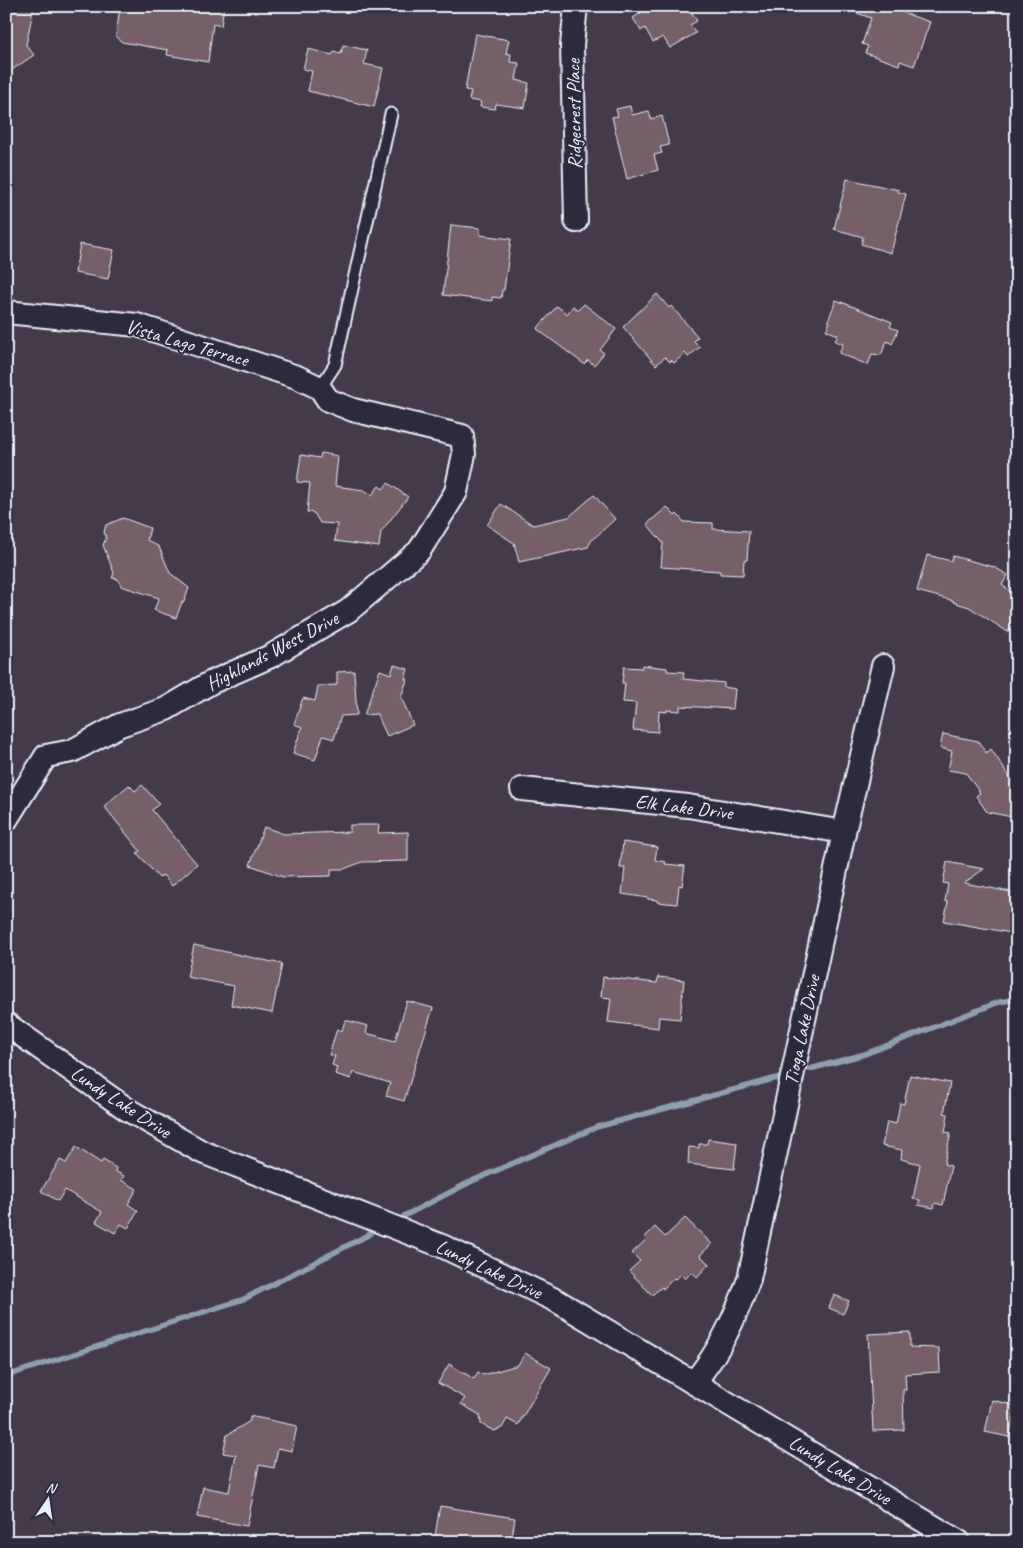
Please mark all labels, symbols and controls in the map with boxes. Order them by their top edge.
street label: Ridgecrest Place [561,57,587,169]
street label: Vista Lago Terrace [123,314,253,373]
street label: Highlands West Drive [202,605,344,696]
street label: Elk Lake Drive [634,789,735,826]
street label: Tioga Lake Drive [778,971,826,1087]
street label: Lundy Lake Drive [66,1060,177,1144]
street label: Lundy Lake Drive [432,1233,547,1305]
street label: Lundy Lake Drive [785,1430,897,1511]
north arrow [22,1476,72,1526]
text: N [45,1479,59,1498]

